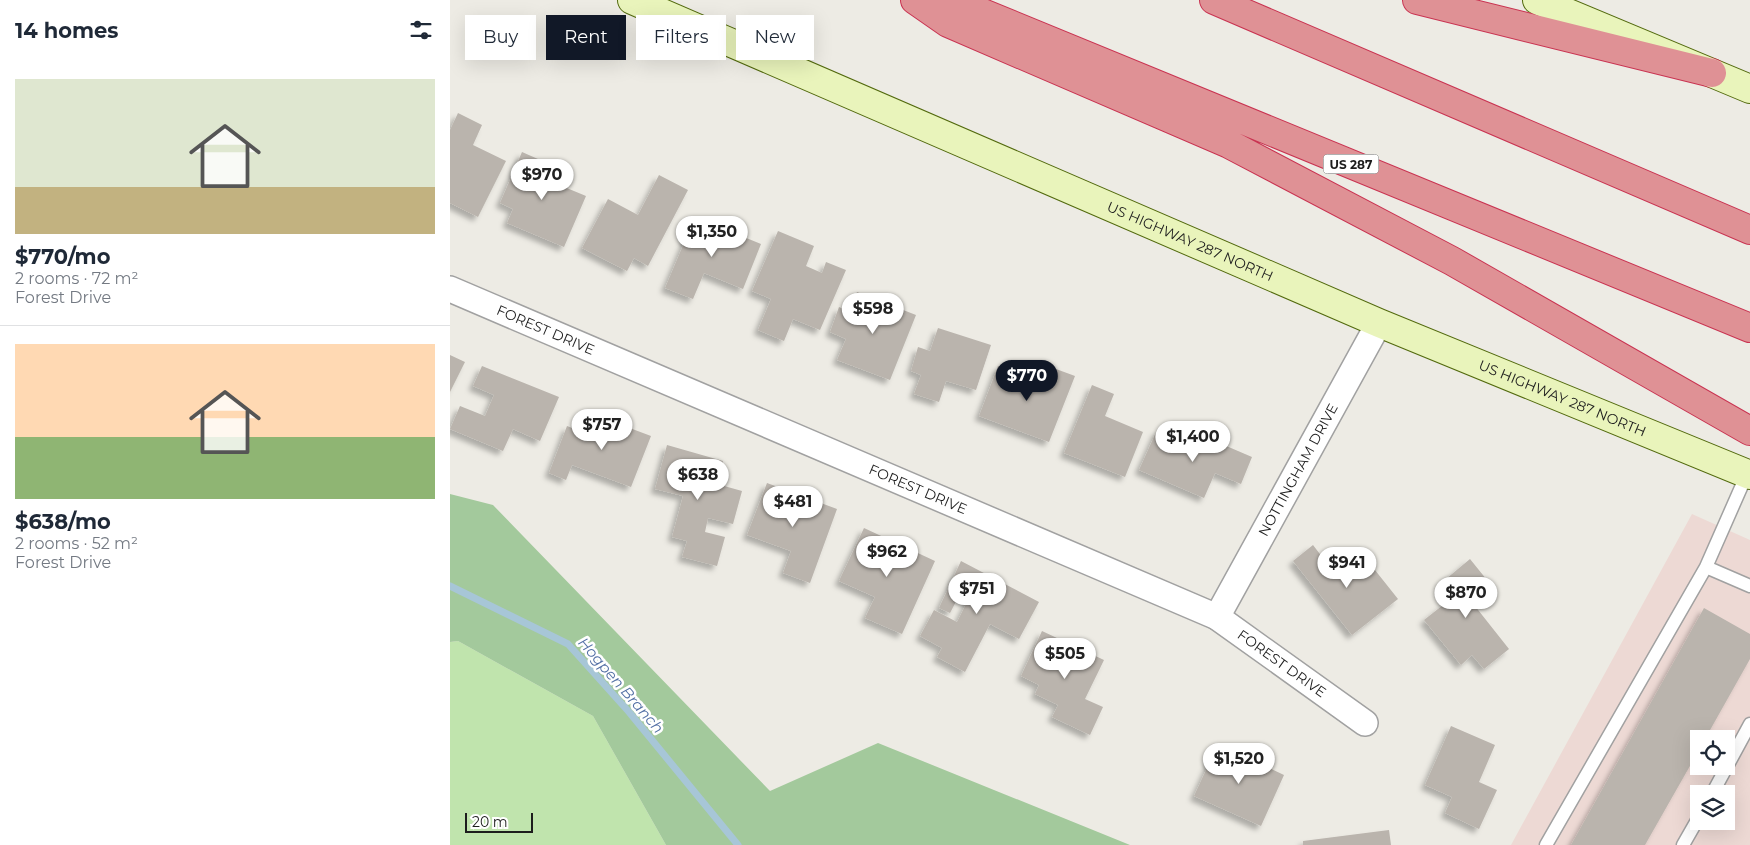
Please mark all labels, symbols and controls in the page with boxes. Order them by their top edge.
chip: Buy [465,15,536,60]
chip: Rent [546,15,626,60]
chip: Filters [636,15,726,60]
chip: New [736,15,814,60]
icon: filters [407,16,435,44]
text: 14 homes [15,18,119,43]
icon: home [180,111,270,201]
road number: US 287 [1324,154,1378,173]
pin: $970 [512,158,572,201]
text: $970 [522,165,562,184]
street label: US HIGHWAY 287 NORTH [1104,197,1276,285]
pin: $1,350 [671,216,753,258]
text: $1,350 [687,222,737,241]
text: $770/mo [15,244,110,269]
text: 2 rooms · 72 m² [15,269,138,288]
text: Forest Drive [15,288,111,307]
pin: $598 [843,292,903,335]
text: $598 [853,299,893,318]
street label: FOREST DRIVE [494,301,597,359]
street label: US HIGHWAY 287 NORTH [1476,356,1649,440]
pin: $770 [997,360,1057,402]
text: $770 [1007,366,1047,385]
icon: home [180,377,270,467]
street label: NOTTINGHAM DRIVE [1254,400,1342,539]
pin: $757 [572,408,632,451]
text: $757 [583,415,621,434]
pin: $1,400 [1152,420,1234,463]
text: $1,400 [1166,427,1220,446]
pin: $638 [668,458,728,501]
street label: FOREST DRIVE [866,460,970,518]
text: $638 [678,465,718,484]
pin: $481 [763,486,823,528]
text: $481 [774,492,812,511]
text: $638/mo [15,509,111,534]
text: 2 rooms · 52 m² [15,534,138,553]
pin: $962 [857,536,917,578]
text: $962 [867,542,907,561]
pin: $941 [1317,546,1377,589]
text: Forest Drive [15,553,111,572]
text: $941 [1328,553,1366,572]
pin: $751 [947,572,1007,615]
pin: $870 [1436,576,1496,619]
text: $751 [959,579,995,598]
text: $870 [1445,583,1487,602]
street label: FOREST DRIVE [1234,626,1330,701]
water label: Hogpen Branch [574,633,668,737]
pin: $505 [1035,638,1095,680]
text: $505 [1045,644,1085,663]
map controls [1690,730,1735,830]
button: locate [1690,730,1735,775]
pin: $1,520 [1198,742,1280,785]
text: $1,520 [1214,749,1264,768]
button: layers [1690,785,1735,830]
scale bar [465,810,532,833]
text: 20 m [472,813,508,831]

